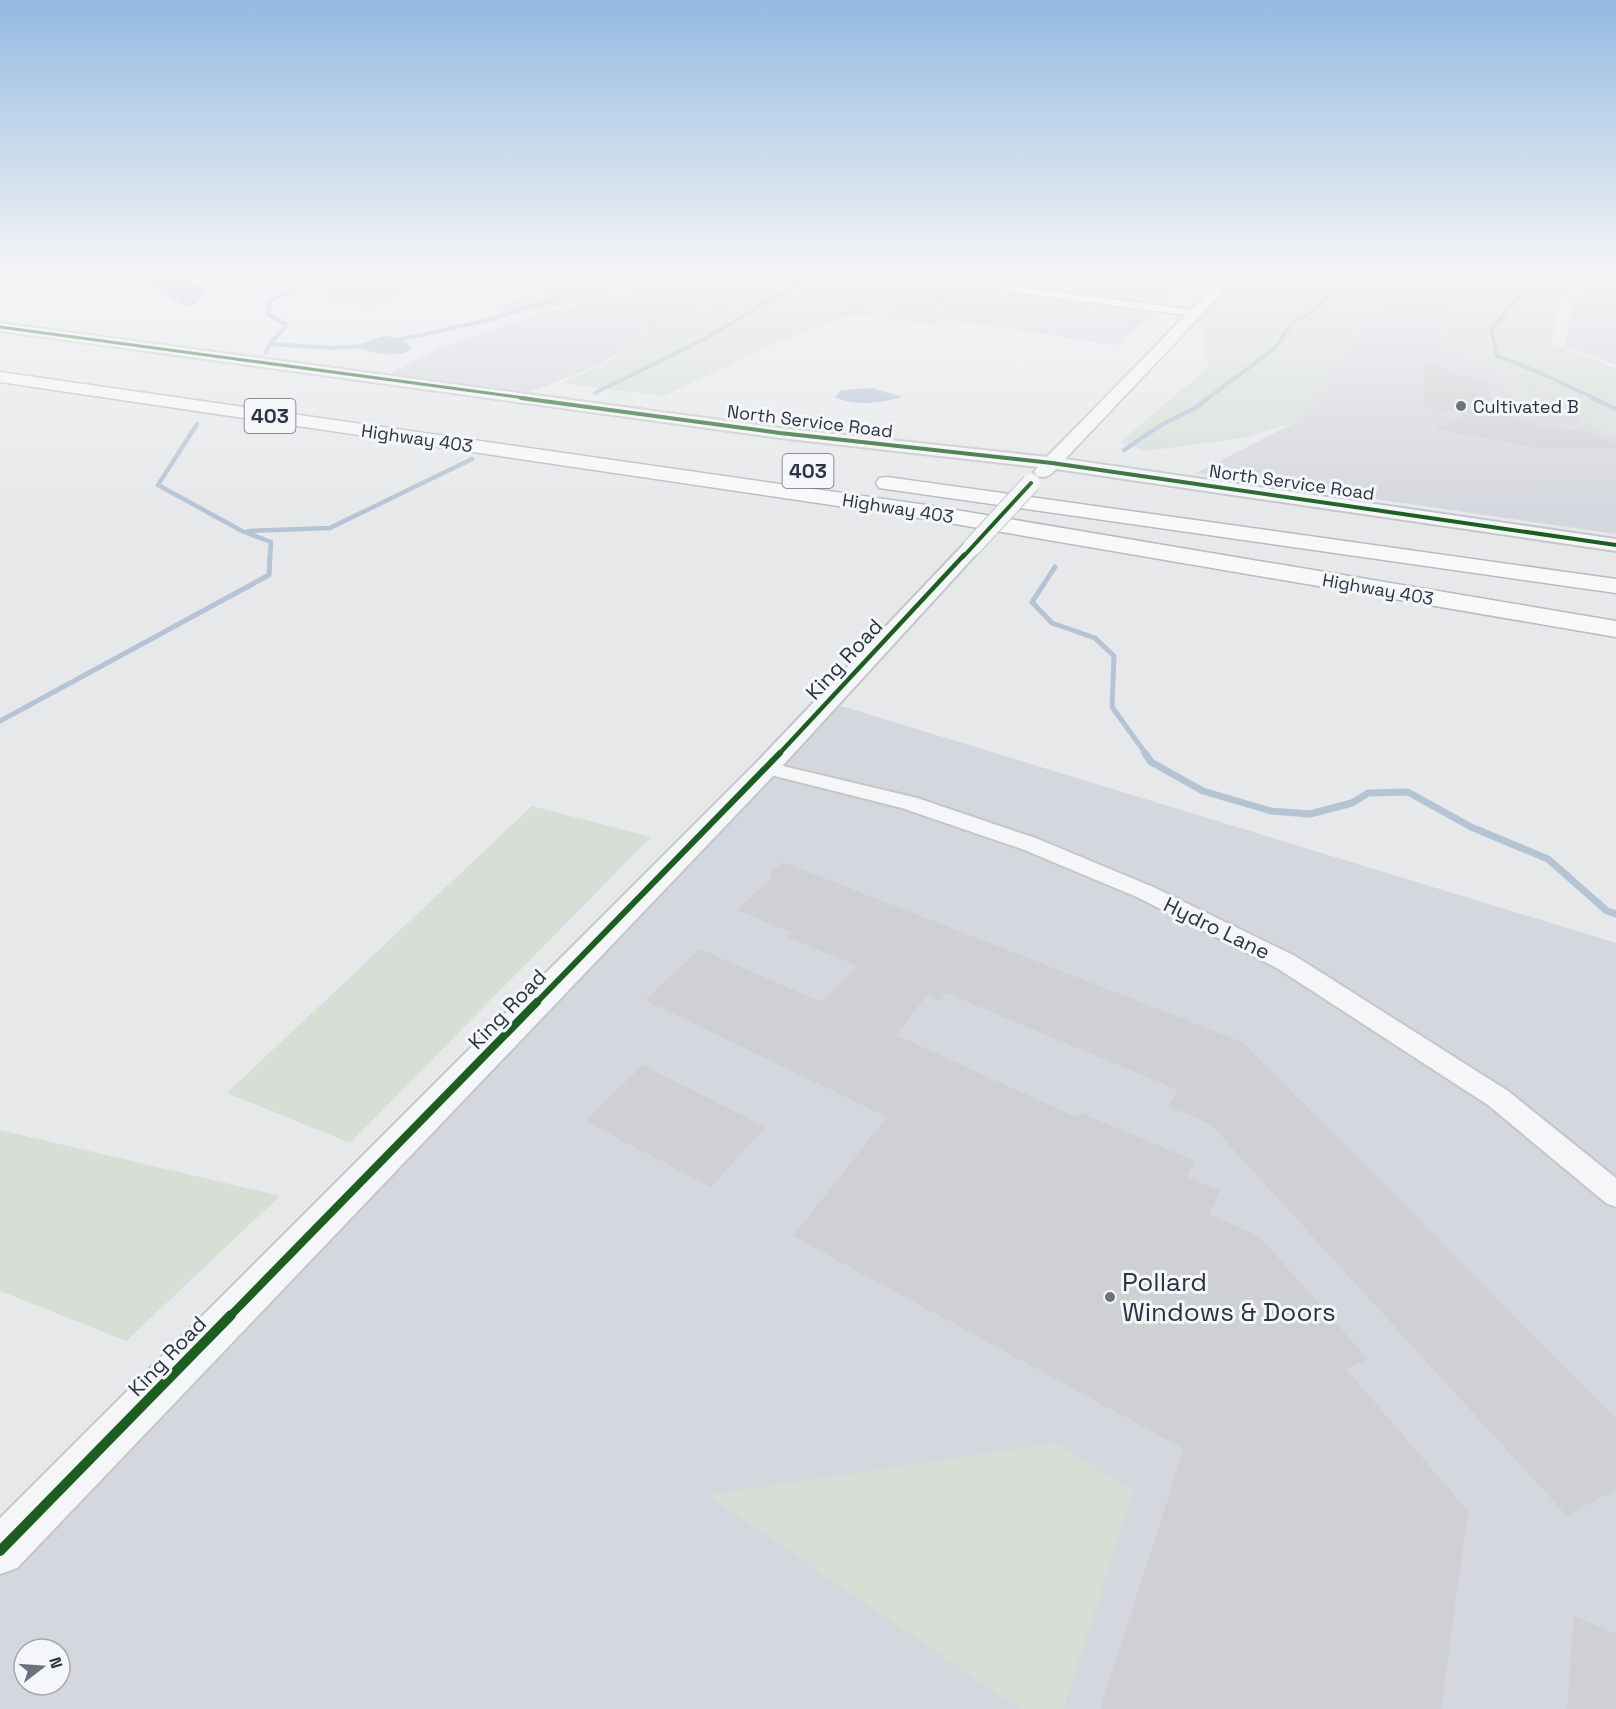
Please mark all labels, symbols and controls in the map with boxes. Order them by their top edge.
place label: Cultivated B [1473,395,1579,418]
road number: 403 [244,399,296,433]
street label: North Service Road [726,399,894,443]
marker: Cultivated B [1454,399,1468,413]
street label: Highway 403 [360,419,474,457]
road number: 403 [782,454,834,488]
street label: North Service Road [1208,459,1376,505]
street label: Highway 403 [841,488,955,528]
street label: Highway 403 [1321,568,1435,610]
street label: King Road [800,613,888,705]
street label: Hydro Lane [1159,891,1275,965]
street label: King Road [462,963,552,1055]
place label: Pollard Windows & Doors [1122,1265,1336,1329]
marker: Pollard Windows & Doors [1103,1290,1117,1304]
street label: King Road [122,1310,212,1402]
north arrow [12,1637,72,1697]
text: N [44,1655,67,1671]

